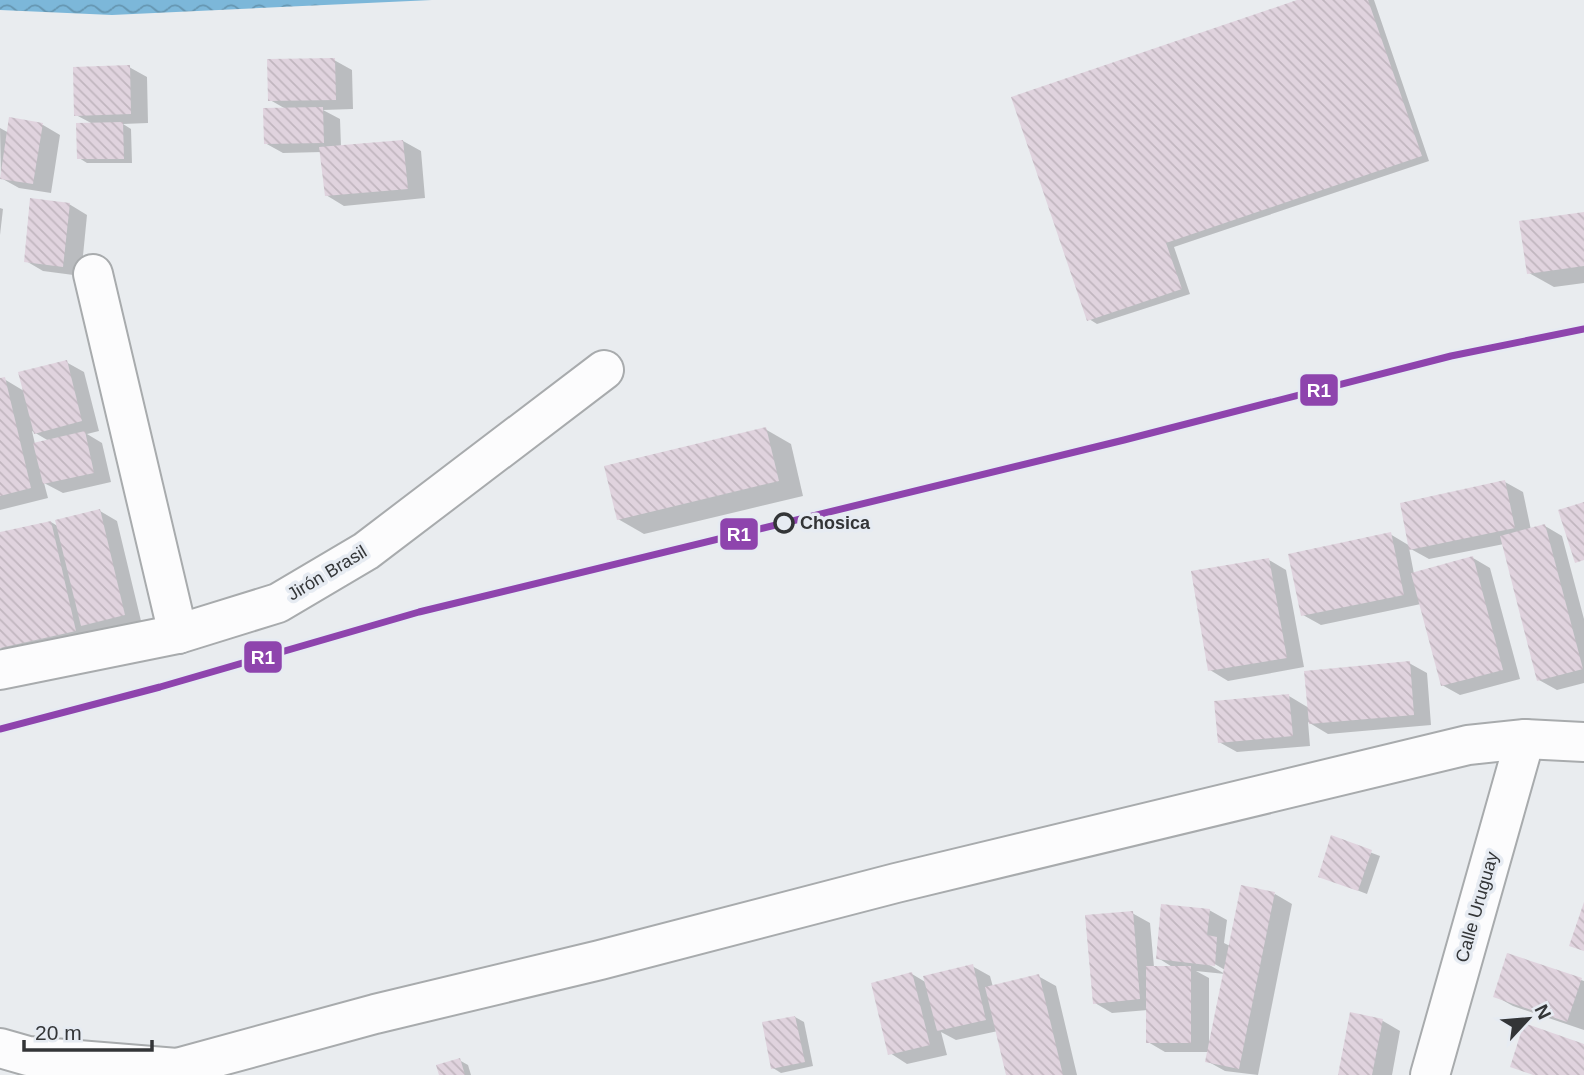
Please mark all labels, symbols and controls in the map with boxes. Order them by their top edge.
line badge: R1 [1299,373,1339,407]
text: R1 [1307,380,1332,401]
marker: Chosica [774,513,794,533]
place label: Chosica [800,513,871,533]
line badge: R1 [719,517,759,551]
text: R1 [727,524,752,545]
street label: Jirón Brasil [284,542,370,604]
line badge: R1 [243,640,283,674]
text: R1 [251,647,276,668]
street label: Calle Uruguay [1452,849,1502,965]
north arrow [1493,984,1563,1054]
text: N [1530,1001,1555,1023]
scale bar [24,1009,152,1052]
text: 20 m [35,1021,82,1044]

